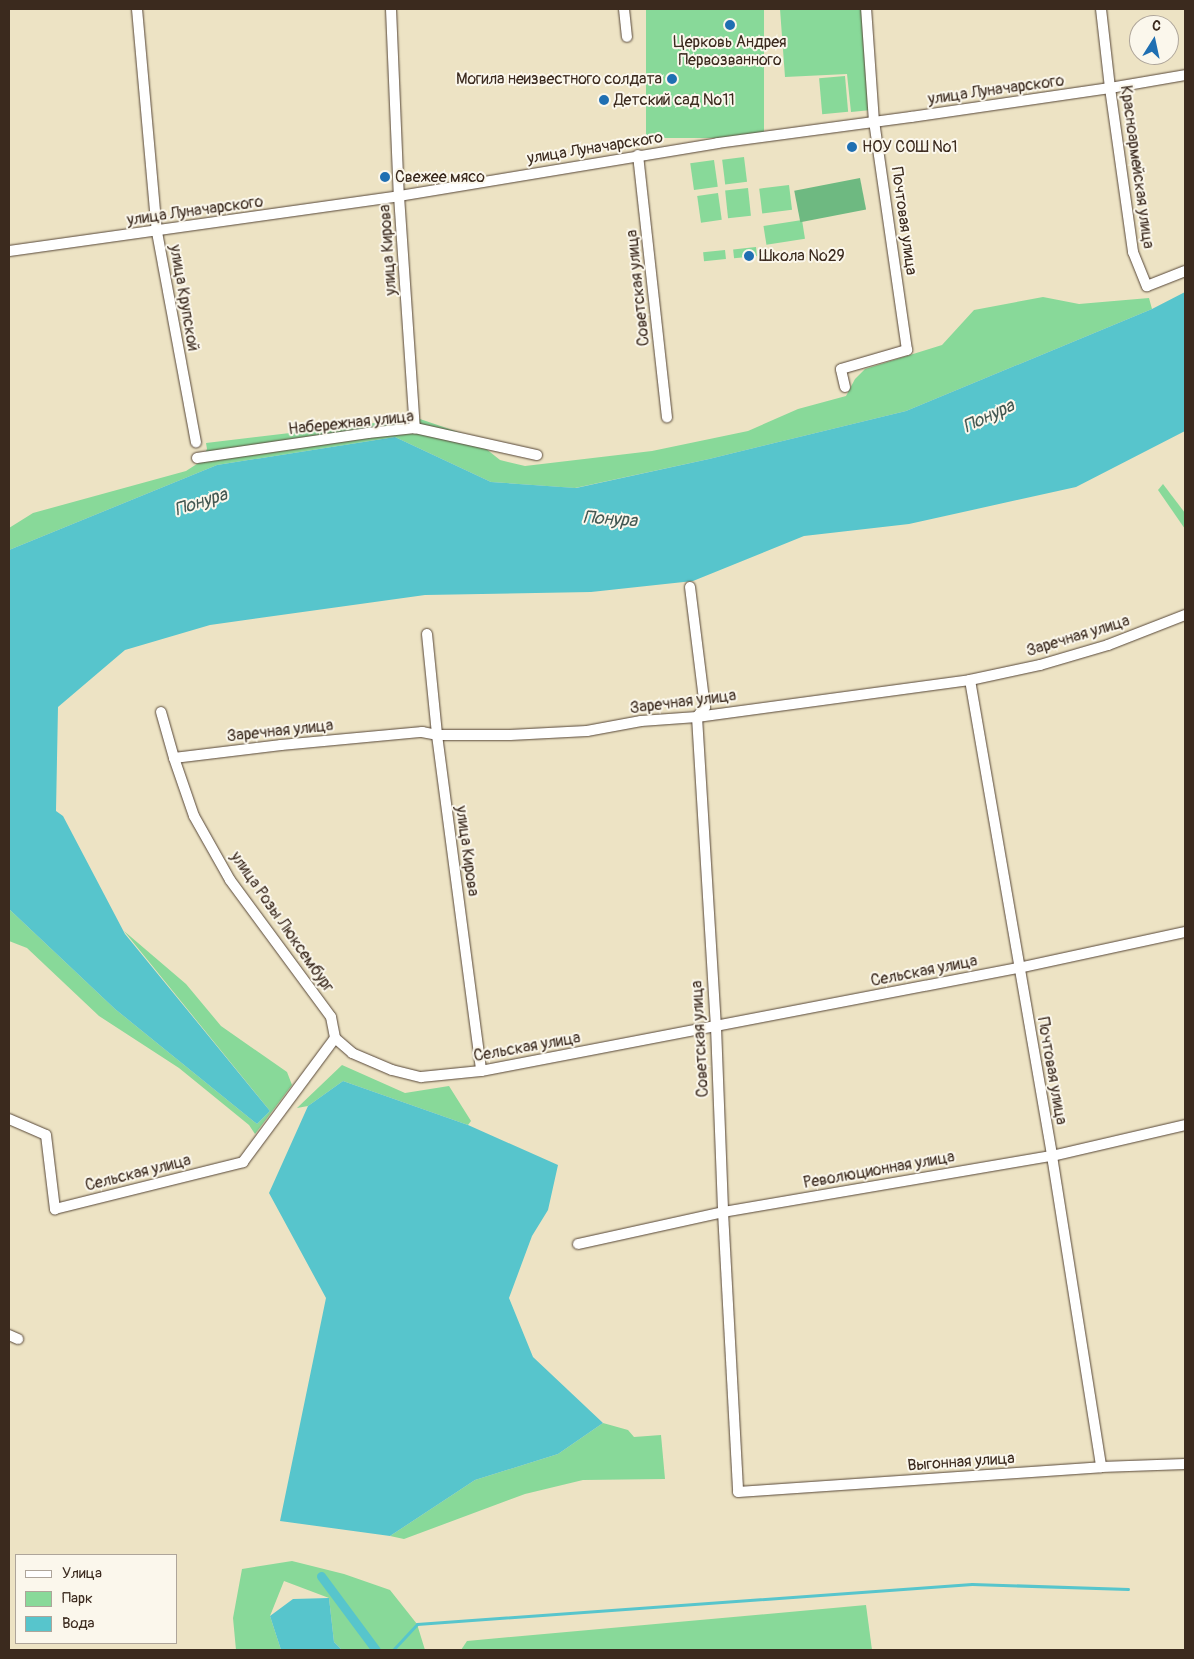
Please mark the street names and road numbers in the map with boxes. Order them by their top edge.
street label: улица Луначарского [927,71,1065,109]
street label: Красноармейская улица [1116,84,1158,250]
street label: улица Луначарского [526,128,664,168]
street label: Почтовая улица [887,166,921,276]
street label: улица Луначарского [126,192,264,230]
street label: улица Кирова [375,204,401,296]
street label: Советская улица [622,229,654,347]
street label: улица Крупской [165,243,203,353]
street label: Набережная улица [287,407,415,439]
street label: Заречная улица [1024,611,1132,661]
street label: Заречная улица [629,686,737,718]
street label: Заречная улица [226,716,334,746]
street label: улица Кирова [451,805,483,897]
street label: улица Розы Люксембург [226,848,338,996]
street label: Сельская улица [869,951,979,991]
street label: Советская улица [687,980,713,1098]
street label: Почтовая улица [1033,1016,1071,1126]
street label: Сельская улица [472,1028,582,1066]
street label: Революционная улица [802,1147,956,1193]
street label: Сельская улица [83,1151,193,1195]
street label: Выгонная улица [907,1449,1015,1475]

